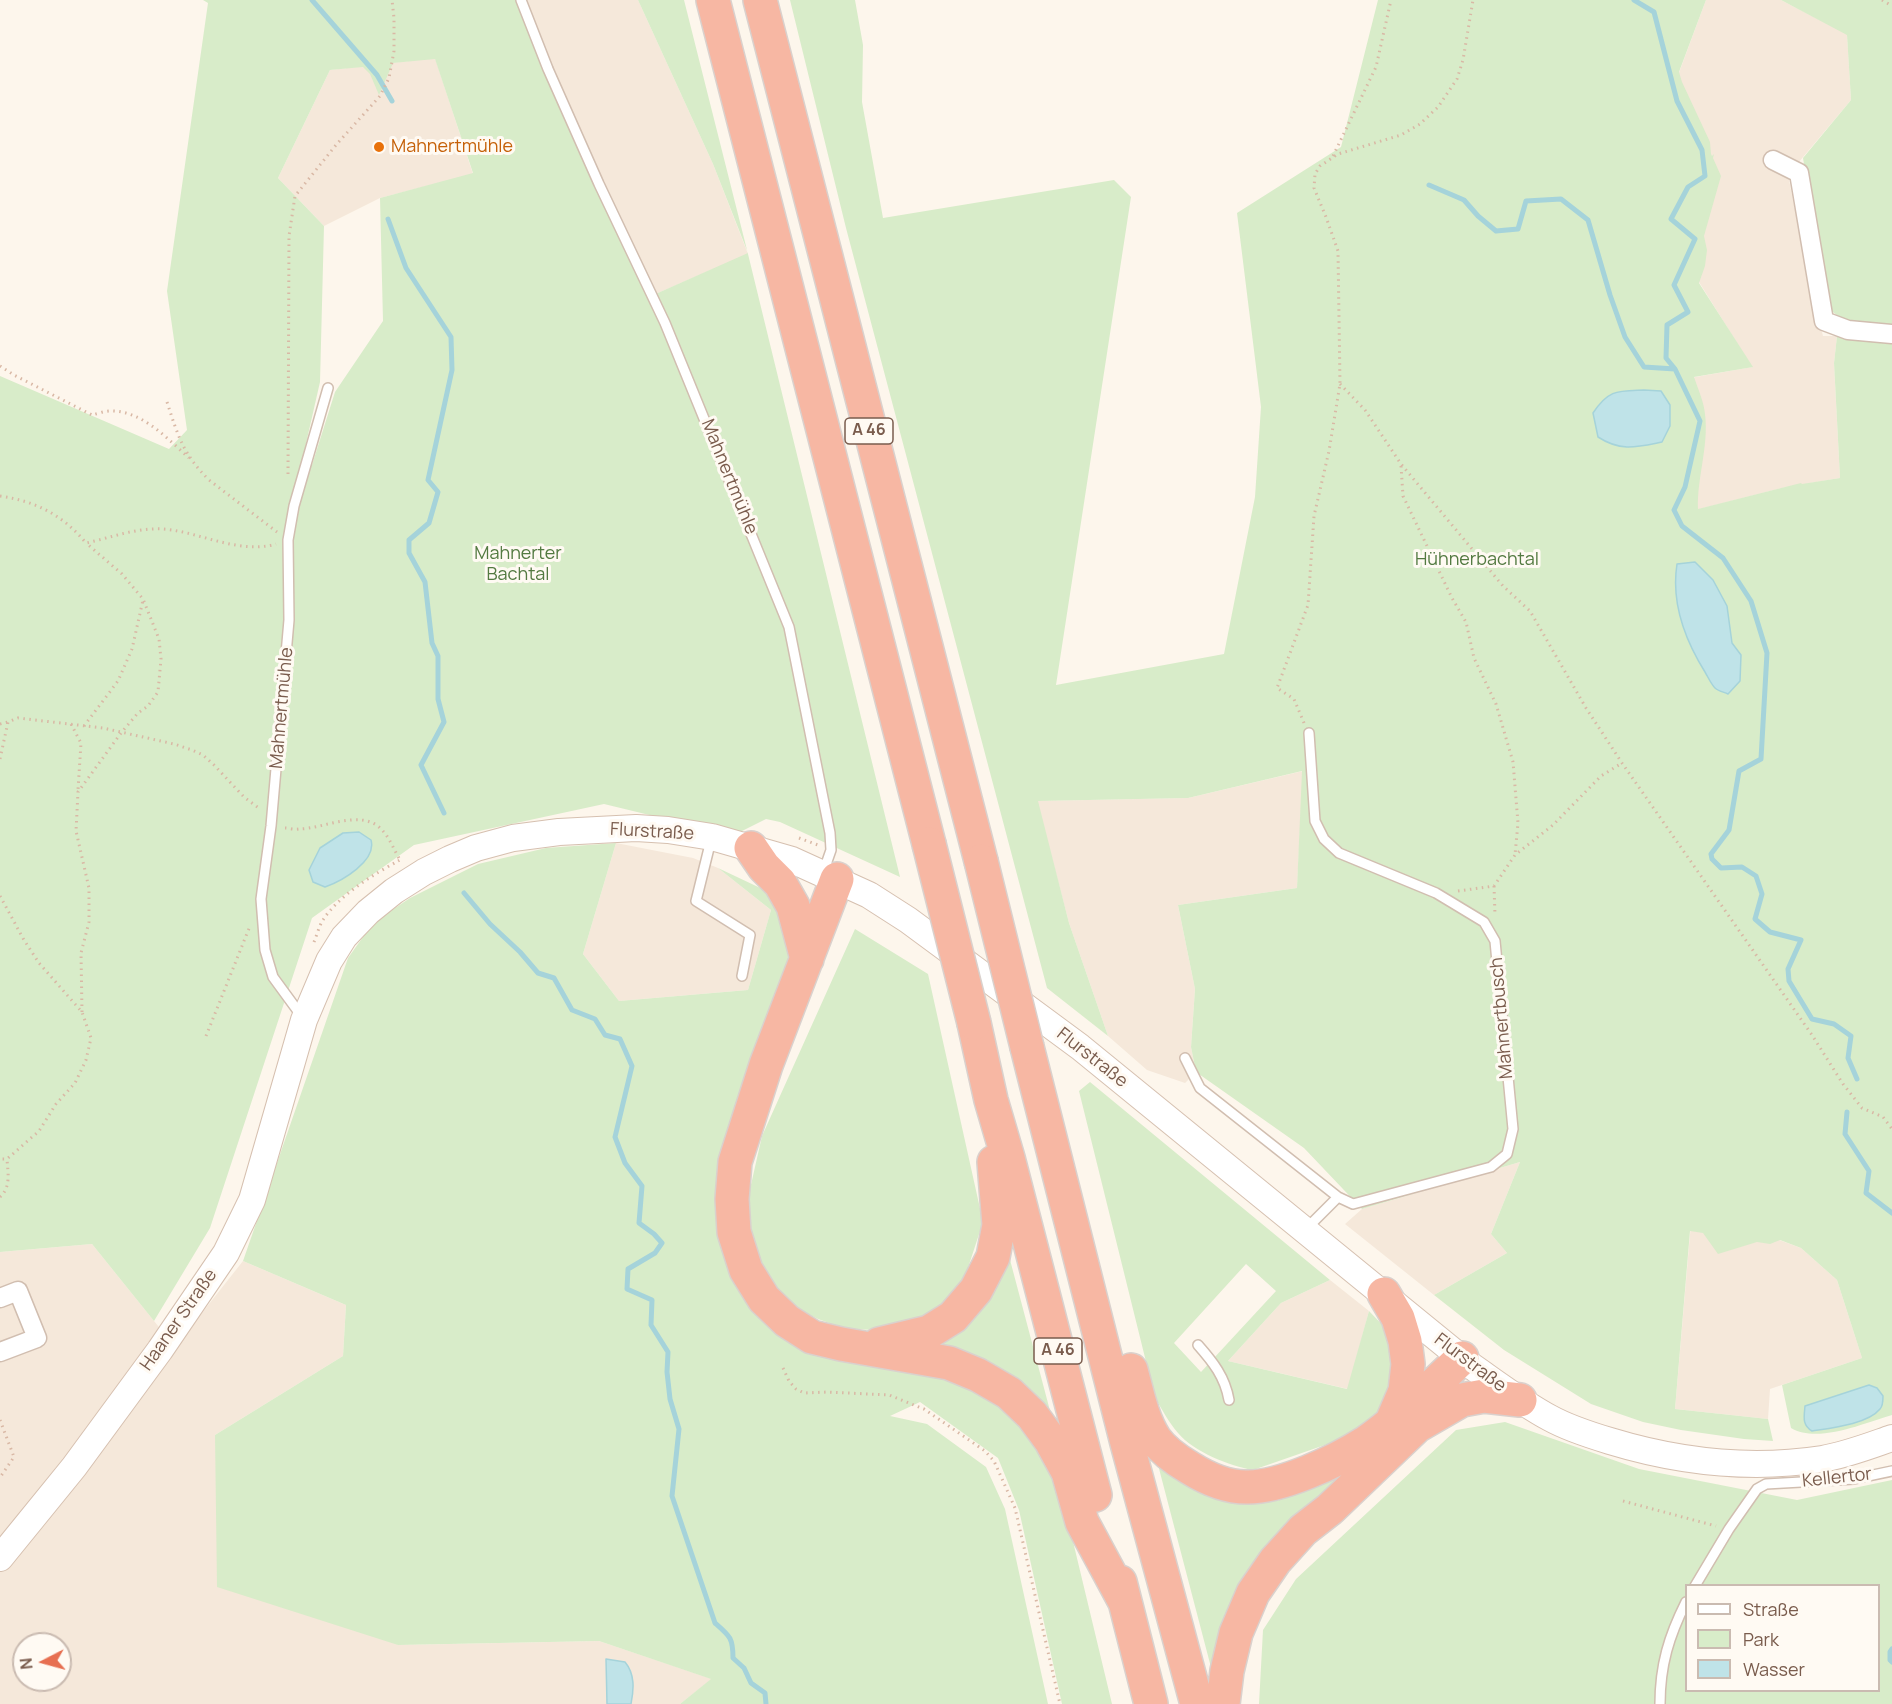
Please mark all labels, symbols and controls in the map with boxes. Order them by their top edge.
place label: Mahnertmühle [391,136,513,158]
marker: Mahnertmühle [372,140,386,154]
street label: Mahnertmühle [696,416,762,538]
road number: A 46 [845,418,893,444]
park label: Mahnerter Bachtal [474,543,562,586]
park label: Hühnerbachtal [1415,549,1539,571]
street label: Mahnertmühle [266,646,298,770]
street label: Flurstraße [609,819,695,845]
street label: Mahnertbusch [1486,956,1518,1080]
street label: Flurstraße [1052,1024,1132,1092]
street label: Haaner Straße [136,1265,222,1375]
street label: Flurstraße [1430,1329,1510,1397]
road number: A 46 [1034,1338,1082,1364]
street label: Kellertor [1801,1464,1873,1492]
legend [1685,1584,1880,1692]
text: Straße [1743,1597,1799,1621]
text: Park [1743,1627,1779,1651]
north arrow [12,1632,72,1692]
text: N [15,1657,38,1671]
text: Wasser [1743,1657,1805,1681]

